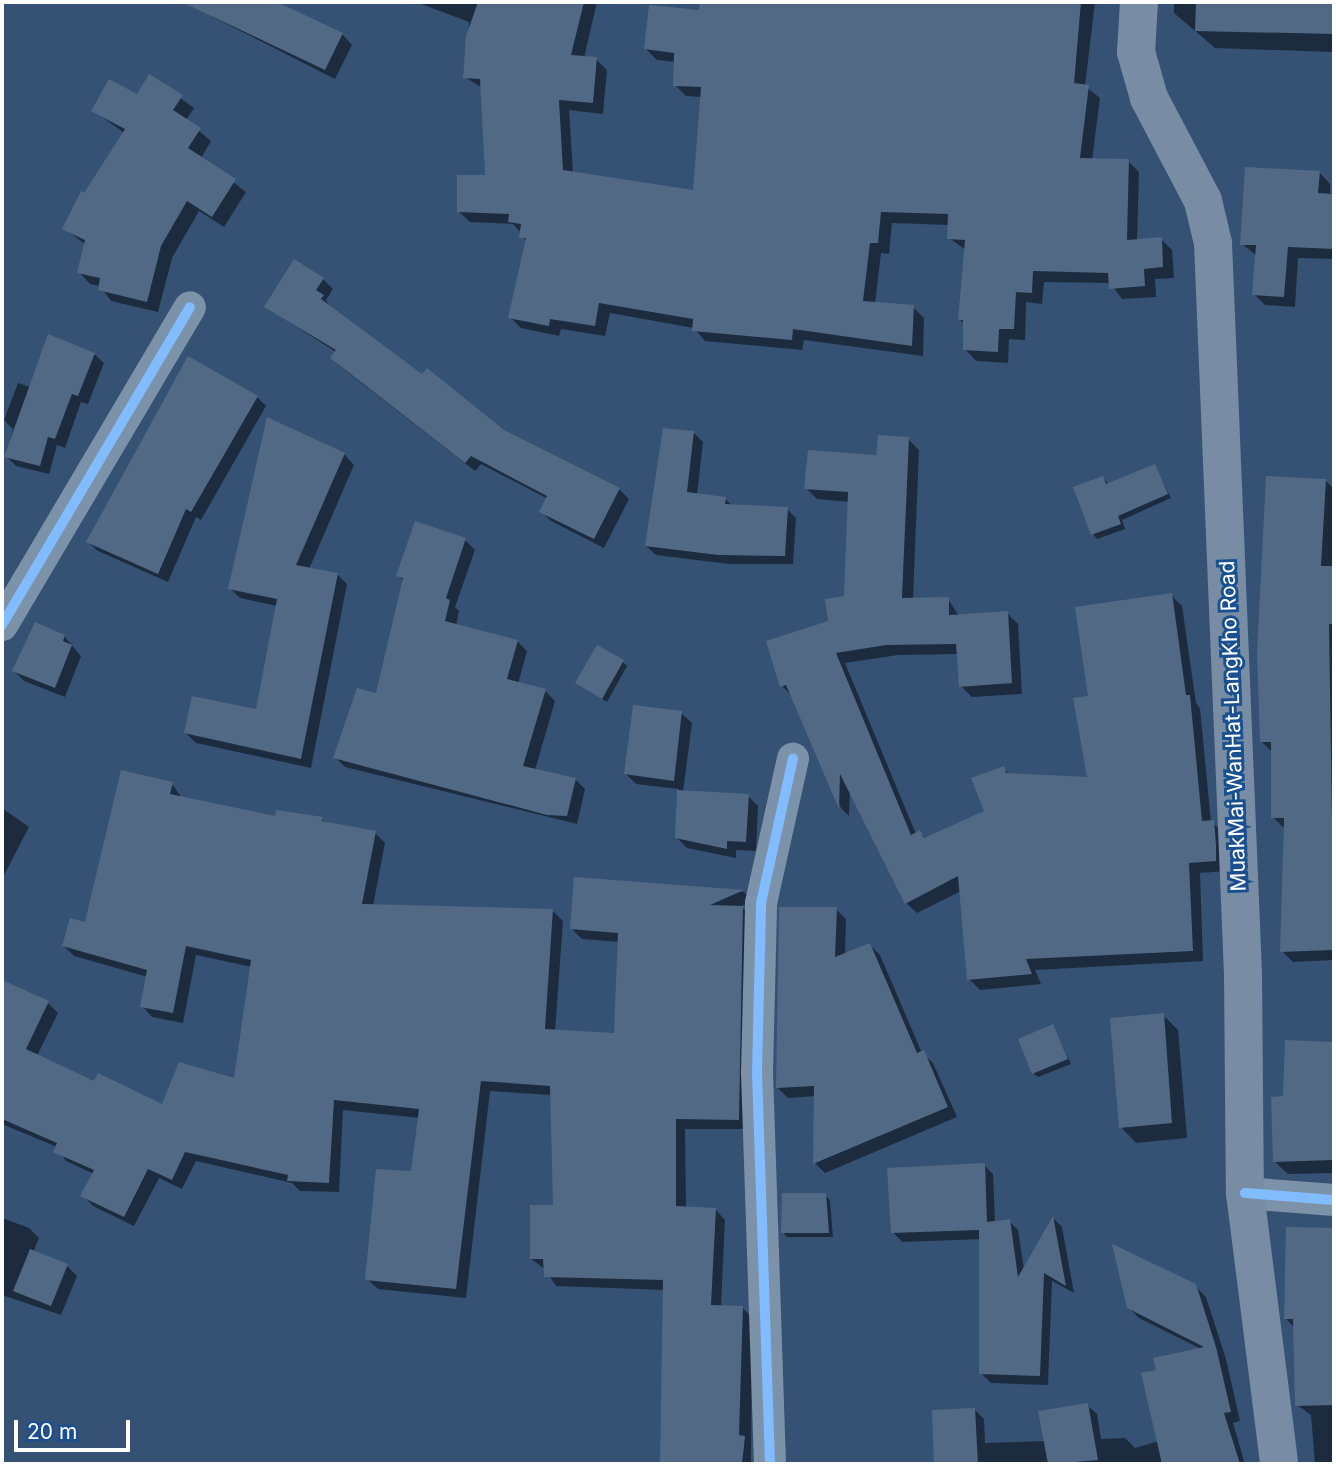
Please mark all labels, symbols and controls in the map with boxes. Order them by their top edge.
street label: MuakMai-WanHat-LangKho Road [1215,560,1251,892]
scale bar [18,1406,133,1450]
text: 20 m [27,1419,77,1444]

